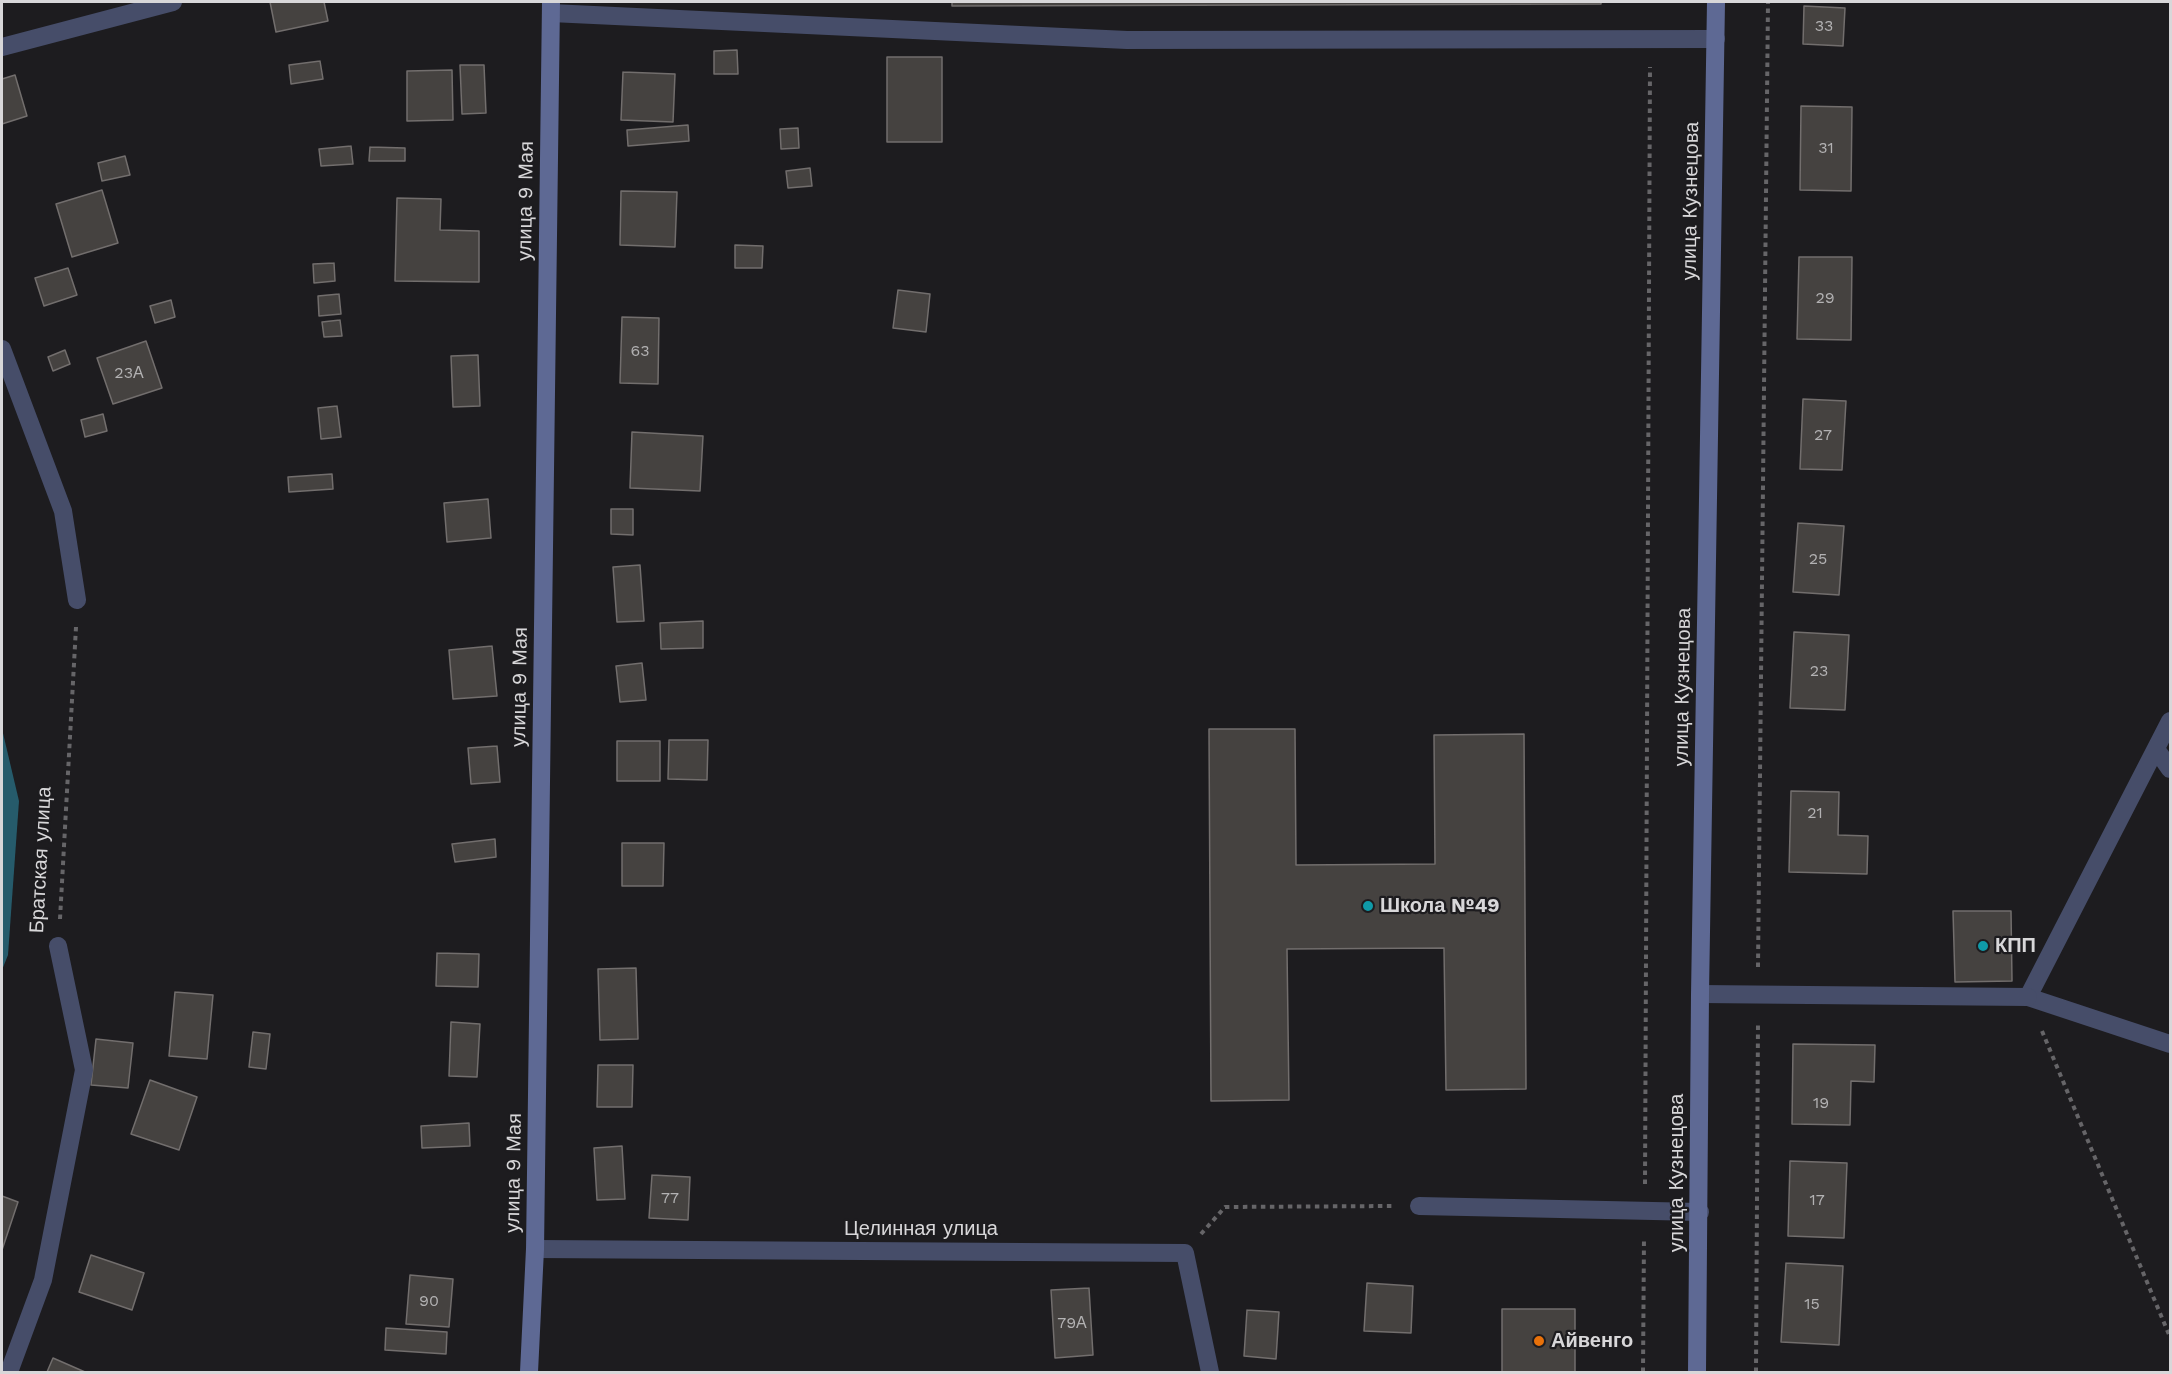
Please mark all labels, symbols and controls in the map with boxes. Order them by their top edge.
house number: 33 [1815,16,1833,36]
street label: улица Кузнецова [1678,121,1704,281]
house number: 31 [1818,138,1834,158]
street label: улица 9 Мая [513,141,539,261]
house number: 29 [1815,288,1835,308]
house number: 63 [630,341,650,361]
house number: 23А [114,363,144,383]
house number: 27 [1814,425,1832,445]
house number: 25 [1809,549,1827,569]
street label: улица Кузнецова [1670,607,1696,767]
street label: улица 9 Мая [507,627,533,747]
house number: 23 [1810,661,1828,681]
street label: Братская улица [25,786,57,934]
house number: 21 [1807,803,1823,823]
place label: Школа №49 [1380,894,1500,918]
marker: Школа №49 [1361,899,1375,913]
place label: КПП [1995,934,2036,958]
marker: КПП [1976,939,1990,953]
house number: 19 [1813,1093,1829,1113]
street label: улица Кузнецова [1665,1094,1689,1252]
street label: улица 9 Мая [501,1113,527,1233]
house number: 77 [661,1188,679,1208]
house number: 17 [1809,1190,1825,1210]
street label: Целинная улица [844,1217,998,1241]
house number: 90 [419,1291,439,1311]
house number: 15 [1804,1294,1820,1314]
house number: 79А [1057,1313,1087,1333]
place label: Айвенго [1551,1329,1633,1353]
marker: Айвенго [1532,1334,1546,1348]

